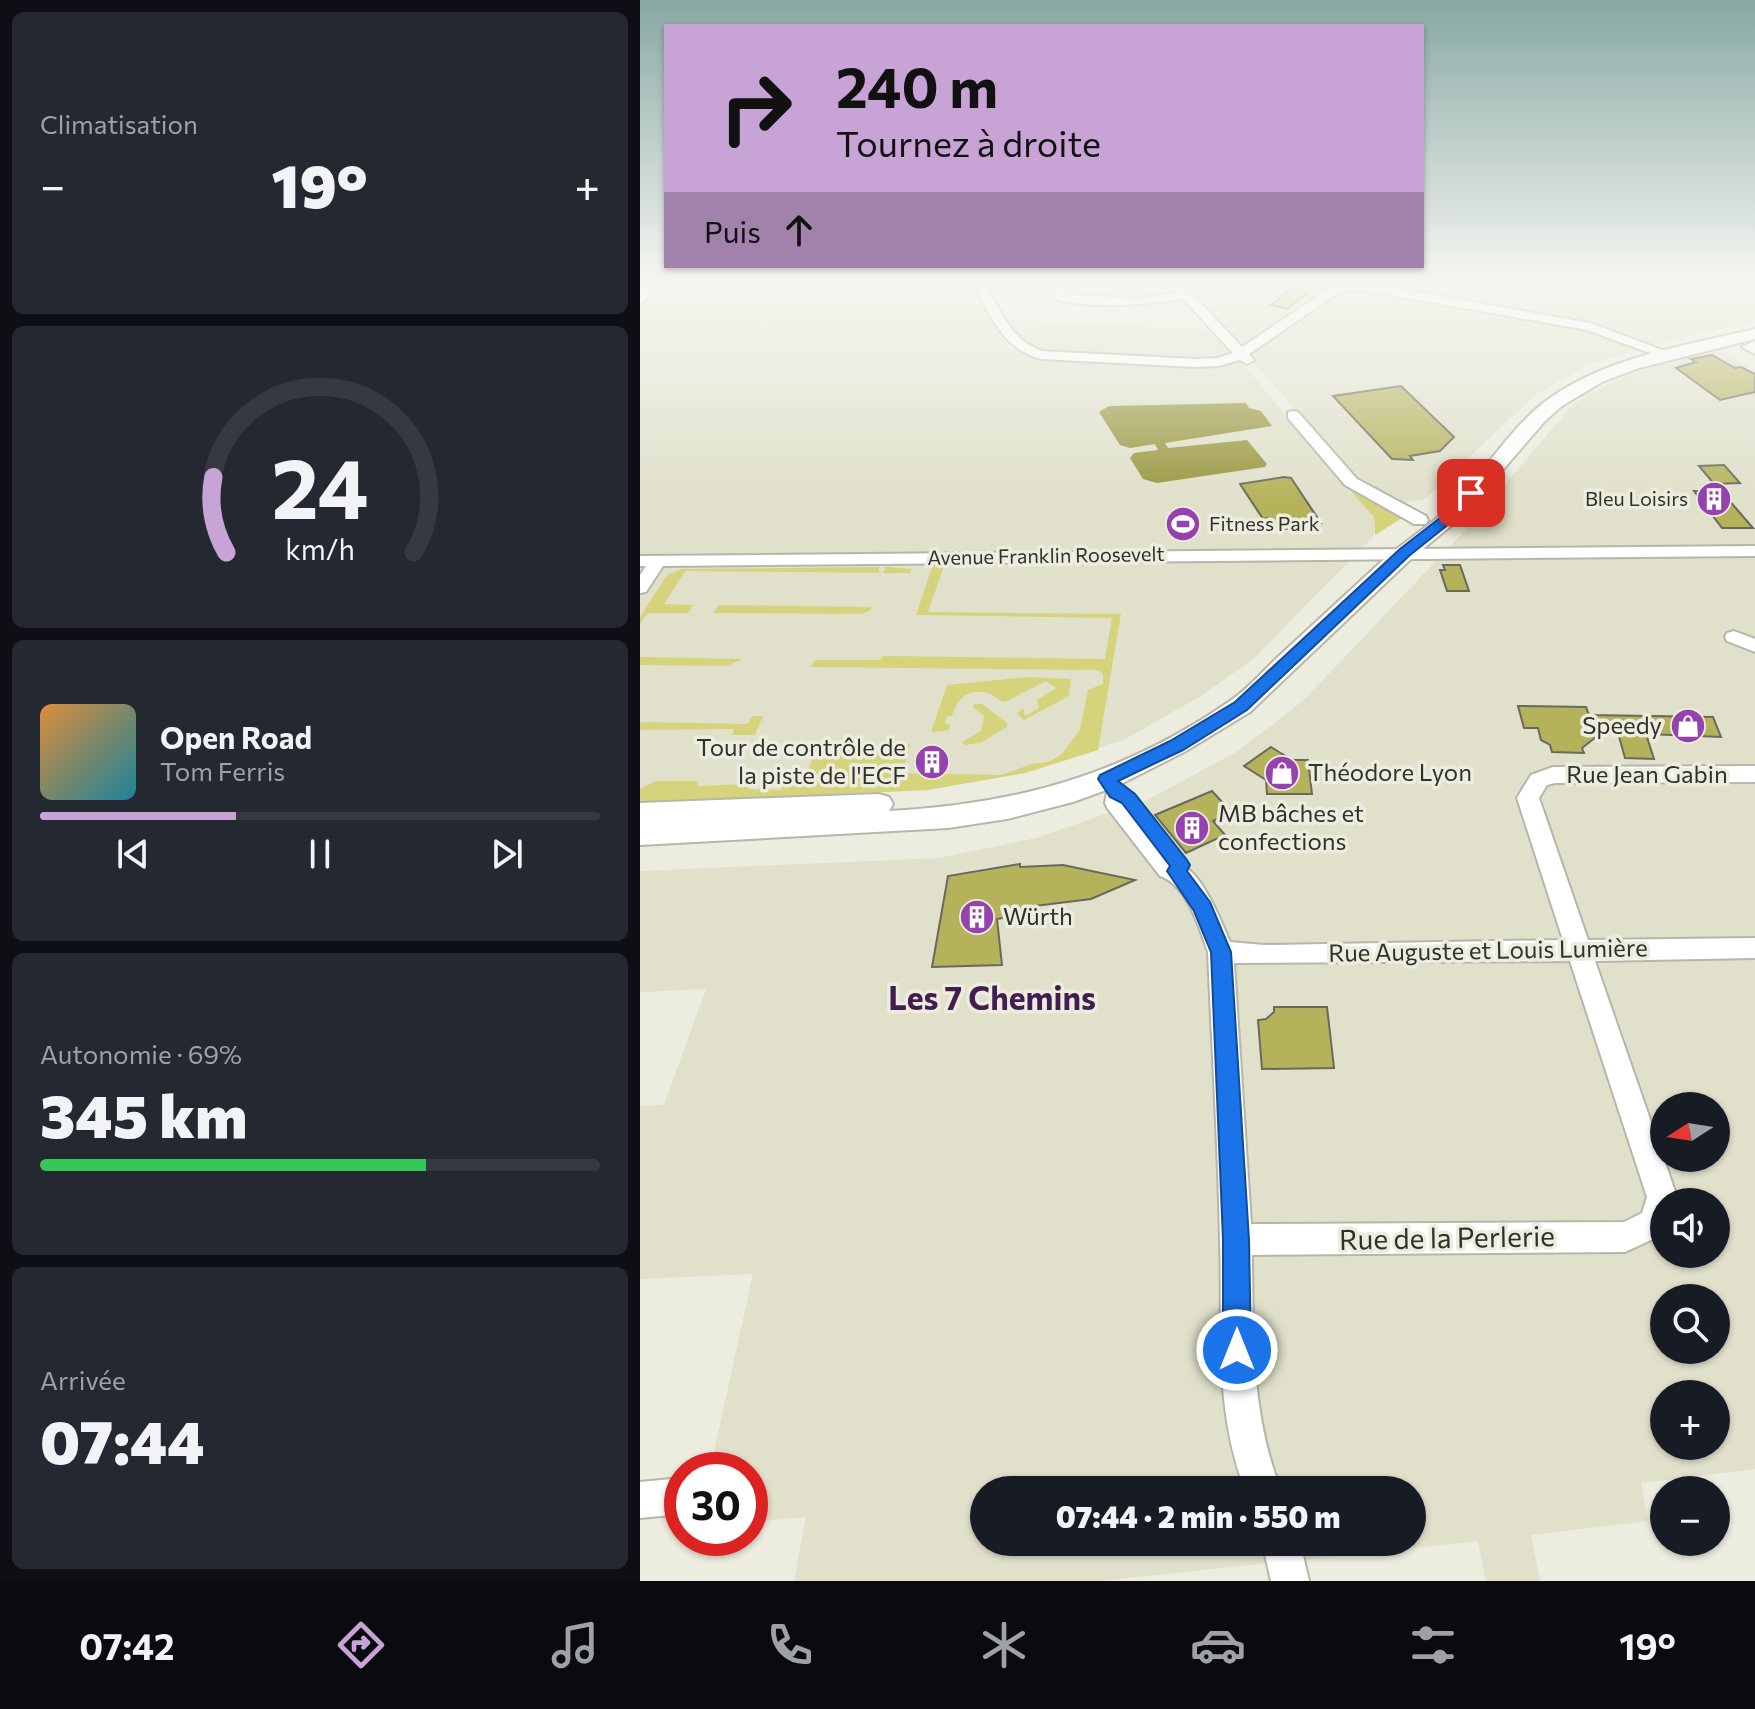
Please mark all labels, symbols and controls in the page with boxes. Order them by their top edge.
text: 240 m [836,51,998,120]
icon: right [704,56,808,160]
text: Climatisation [40,108,198,139]
text: Tournez à droite [836,120,1101,164]
text: 19° [271,147,368,220]
text: − [40,157,65,211]
text: + [574,157,600,211]
icon: ahead [777,208,821,252]
text: Puis [704,212,761,249]
text: 24 [271,433,369,535]
pin [1437,459,1505,527]
icon: arrive [1449,471,1493,515]
building icon: Bleu Loisirs [1695,480,1733,518]
place label: Bleu Loisirs [1585,486,1688,510]
sports icon: Fitness Park [1164,505,1202,543]
place label: Fitness Park [1209,511,1320,535]
text: km/h [285,531,355,566]
street label: Avenue Franklin Roosevelt [927,541,1165,569]
shop icon: Speedy [1669,707,1707,745]
place label: Speedy [1582,710,1662,739]
text: Open Road [160,718,312,755]
place label: Tour de contrôle de la piste de l'ECF [696,732,906,789]
building icon: Tour de contrôle de la piste de l'ECF [913,743,951,781]
shop icon: Théodore Lyon [1263,754,1301,792]
text: Tom Ferris [160,755,285,786]
place label: Théodore Lyon [1308,757,1472,786]
street label: Rue Jean Gabin [1566,759,1728,788]
place label: MB bâches et confections [1218,798,1364,855]
building icon: MB bâches et confections [1173,809,1211,847]
icon: previous [111,832,155,876]
icon: pause [298,832,342,876]
icon: next [485,832,529,876]
building icon: Würth [958,898,996,936]
place label: Würth [1003,901,1073,930]
street label: Rue Auguste et Louis Lumière [1328,932,1648,967]
district label: Les 7 Chemins [888,977,1096,1017]
text: Autonomie · 69% [40,1038,242,1069]
text: 345 km [40,1077,247,1150]
north arrow [1650,1092,1730,1172]
map controls [1650,1092,1730,1556]
button: sound [1650,1188,1730,1268]
street label: Rue de la Perlerie [1339,1218,1555,1256]
button: search [1650,1284,1730,1364]
position arrow [1195,1308,1279,1392]
text: Arrivée [40,1364,126,1395]
button: + [1650,1380,1730,1460]
text: 07:44 [40,1403,205,1476]
speed limit sign: 30 [664,1452,768,1556]
button: − [1650,1476,1730,1556]
text: 07:44 · 2 min · 550 m [1056,1497,1340,1534]
icon: directions [333,1617,389,1673]
icon: music [547,1617,603,1673]
icon: phone [762,1617,818,1673]
icon: climate [976,1617,1032,1673]
icon: car [1190,1617,1246,1673]
icon: filters [1405,1617,1461,1673]
text: 07:42 [79,1623,174,1667]
text: 19° [1619,1623,1676,1667]

